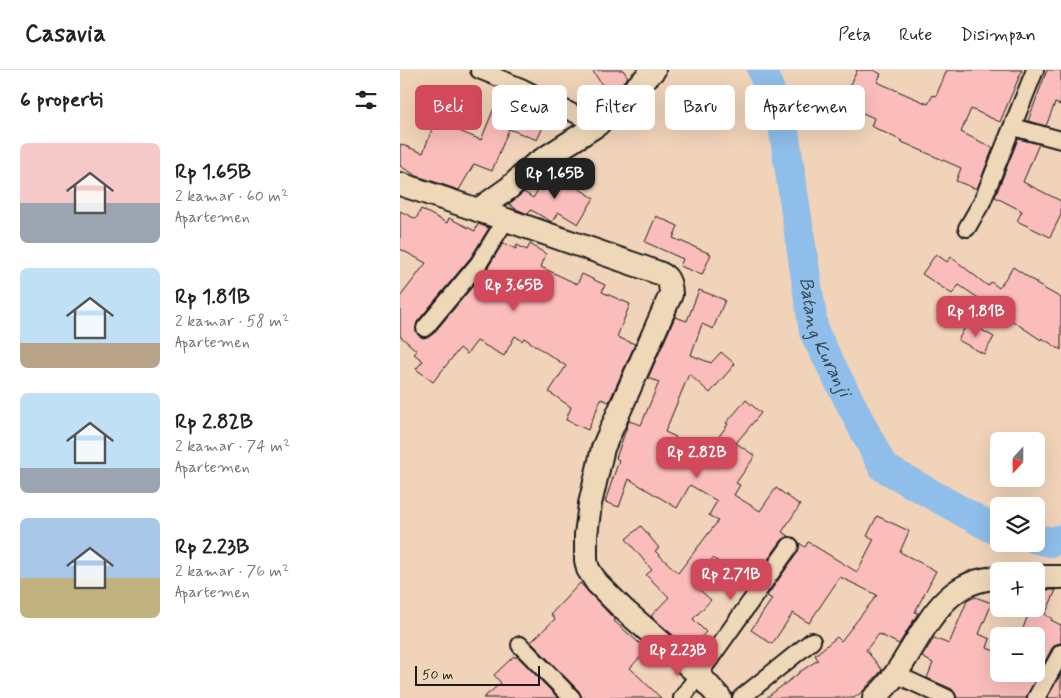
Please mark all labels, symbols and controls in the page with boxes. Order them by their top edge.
text: Casavia [25,19,106,50]
text: Peta [838,23,871,47]
text: Rute [899,23,932,47]
text: Disimpan [960,23,1036,47]
chip: Beli [415,85,482,130]
chip: Sewa [492,85,567,130]
chip: Filter [577,85,655,130]
chip: Baru [665,85,735,130]
chip: Apartemen [745,85,865,130]
text: 6 properti [20,86,103,114]
icon: filters [352,86,380,114]
text: Rp 1.65B [175,158,251,186]
pin: Rp 1.65B [503,158,607,200]
icon: home [60,163,120,223]
text: Rp 1.65B [526,163,584,184]
text: 2 kamar · 60 m² [175,186,288,207]
text: Apartemen [175,207,250,228]
pin: Rp 3.65B [462,270,566,312]
text: Rp 3.65B [485,275,543,296]
water label: Batang Kuranji [793,276,859,403]
text: Rp 1.81B [175,283,250,311]
icon: home [60,288,120,348]
pin: Rp 1.81B [924,296,1028,338]
text: Rp 1.81B [947,301,1005,322]
text: 2 kamar · 58 m² [175,311,289,332]
text: Apartemen [175,332,250,353]
text: Rp 2.82B [175,408,253,436]
icon: home [60,413,120,473]
north arrow [990,432,1045,488]
map controls [990,432,1045,682]
text: 2 kamar · 74 m² [175,436,290,457]
pin: Rp 2.82B [645,436,749,479]
text: Rp 2.82B [667,442,727,463]
text: Apartemen [175,457,250,478]
button: layers [990,497,1045,552]
text: Rp 2.23B [175,533,249,561]
icon: home [60,538,120,598]
pin: Rp 2.71B [679,558,783,601]
text: 2 kamar · 76 m² [175,561,289,582]
button: + [990,562,1045,617]
text: Rp 2.71B [702,564,760,585]
text: Apartemen [175,582,250,603]
button: − [990,627,1045,682]
pin: Rp 2.23B [626,634,730,677]
text: Rp 2.23B [650,640,706,661]
scale bar [415,663,540,686]
text: 50 m [422,666,453,684]

